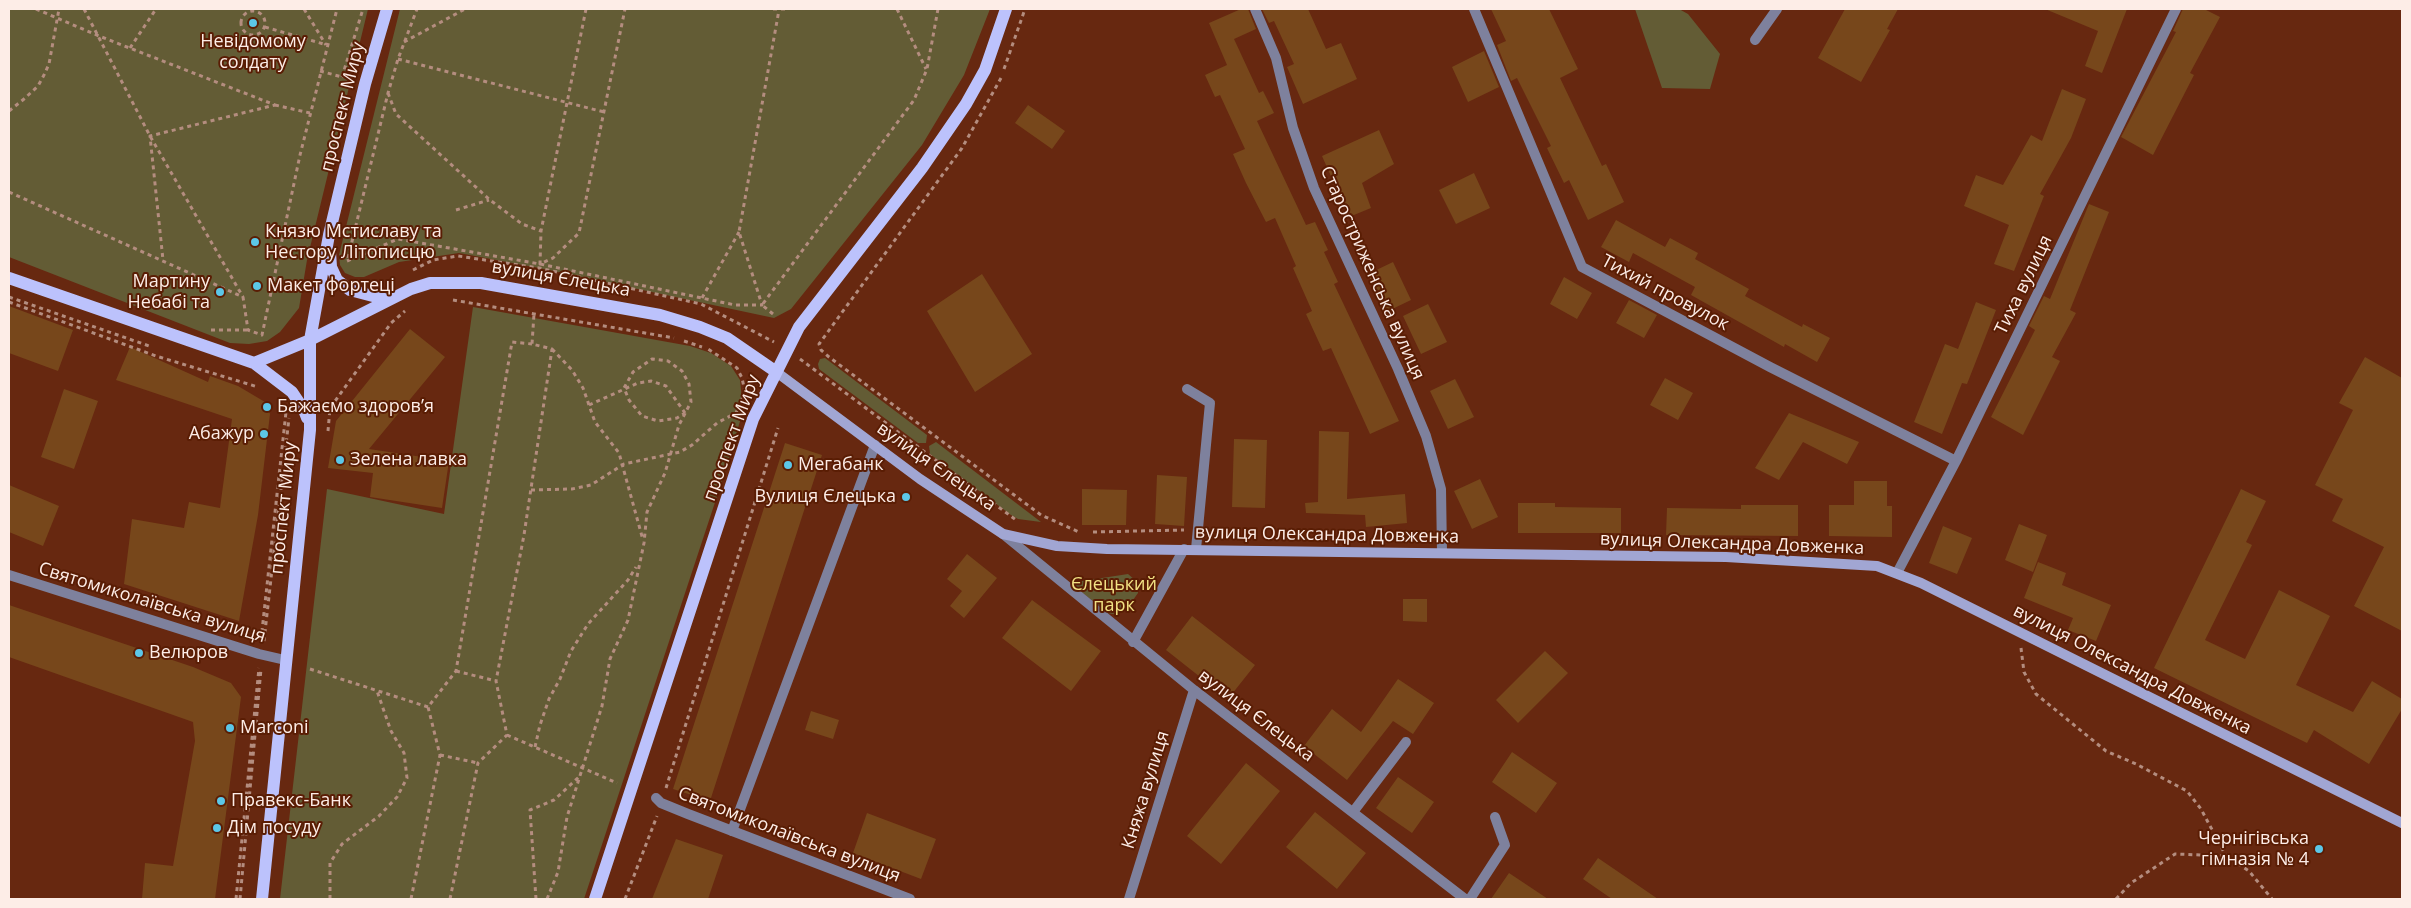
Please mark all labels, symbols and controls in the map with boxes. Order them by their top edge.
marker: Невідомому солдату [247,17,259,29]
place label: Невідомому солдату [200,31,306,74]
street label: проспект Миру [316,40,370,174]
street label: Старостриженська вулиця [1315,163,1429,383]
place label: Князю Мстиславу та Нестору Літописцю [265,221,442,264]
street label: Тиха вулиця [1991,232,2057,338]
marker: Князю Мстиславу та Нестору Літописцю [249,236,261,248]
street label: Тихий провулок [1598,250,1732,336]
street label: вулиця Єлецька [490,256,632,302]
place label: Мартину Небабі та [128,271,210,314]
place label: Макет фортеці [267,275,395,297]
marker: Макет фортеці [251,280,263,292]
marker: Мартину Небабі та [214,286,226,298]
street label: проспект Миру [699,372,765,504]
place label: Бажаємо здоров’я [277,396,434,418]
marker: Бажаємо здоров’я [261,401,273,413]
street label: вулиця Єлецька [872,418,1000,516]
place label: Абажур [189,423,254,445]
marker: Абажур [258,428,270,440]
street label: проспект Миру [266,441,302,575]
place label: Зелена лавка [350,449,467,471]
marker: Зелена лавка [334,454,346,466]
place label: Мегабанк [798,454,883,476]
marker: Мегабанк [782,459,794,471]
place label: Вулиця Єлецька [755,486,896,508]
marker: Вулиця Єлецька [900,491,912,503]
street label: вулиця Олександра Довженка [1195,522,1459,548]
street label: вулиця Олександра Довженка [1600,529,1864,559]
street label: Святомиколаївська вулиця [36,558,268,648]
park label: Єлецький парк [1071,574,1157,616]
street label: вулиця Олександра Довженка [2009,600,2255,740]
place label: Велюров [149,642,228,664]
marker: Велюров [133,647,145,659]
street label: вулиця Єлецька [1194,665,1318,767]
place label: Marconi [240,717,309,739]
marker: Marconi [224,722,236,734]
street label: Княжа вулиця [1118,728,1174,852]
street label: Святомиколаївська вулиця [675,783,903,887]
place label: Правекс-Банк [231,790,351,812]
marker: Правекс-Банк [215,795,227,807]
place label: Дім посуду [227,817,321,839]
marker: Дім посуду [211,822,223,834]
place label: Чернігівська гімназія № 4 [2198,828,2309,871]
marker: Чернігівська гімназія № 4 [2313,843,2325,855]

